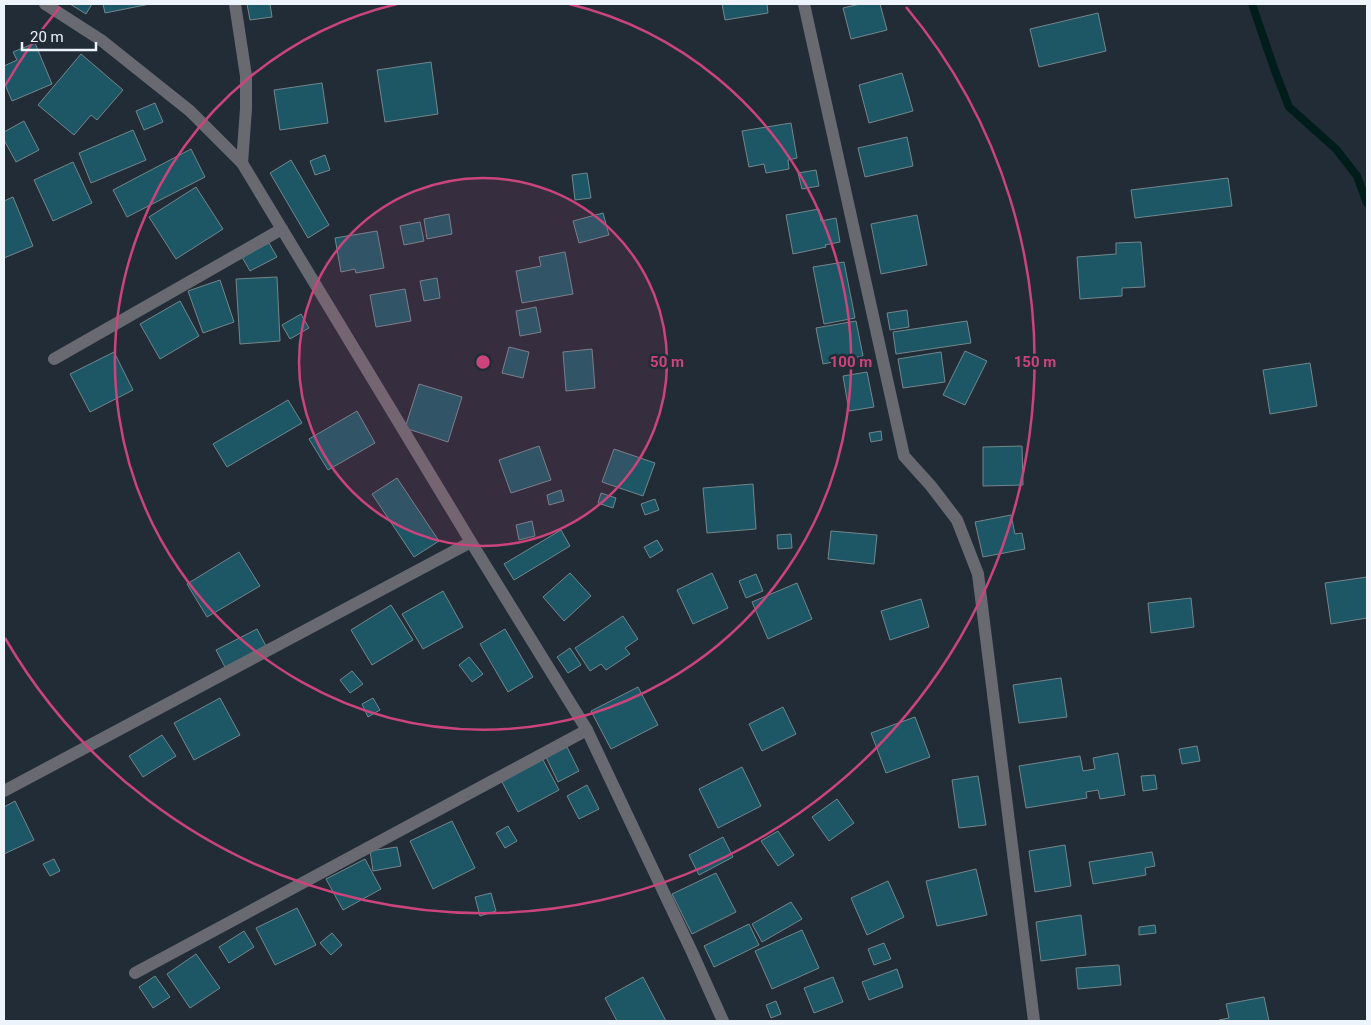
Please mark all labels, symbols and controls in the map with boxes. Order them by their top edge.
scale bar [22,20,96,52]
text: 20 m [30,28,64,46]
centre of rings [474,353,492,371]
text: 50 m [650,353,684,371]
text: 100 m [830,353,872,371]
text: 150 m [1014,353,1056,371]

